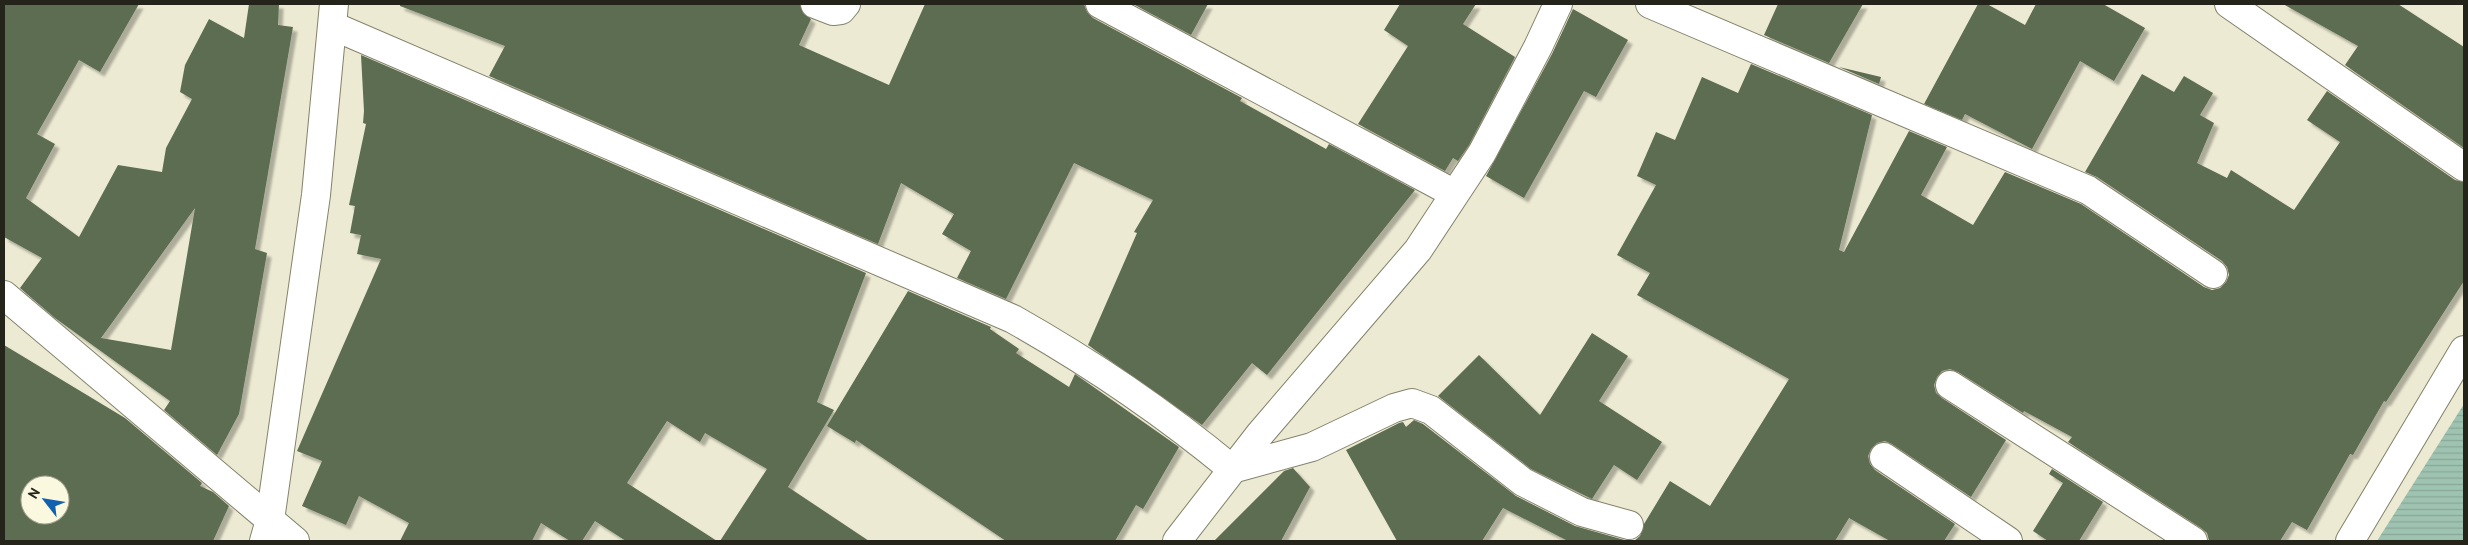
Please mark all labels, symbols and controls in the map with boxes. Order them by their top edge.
north arrow [20,475,70,525]
text: N [24,485,44,502]

